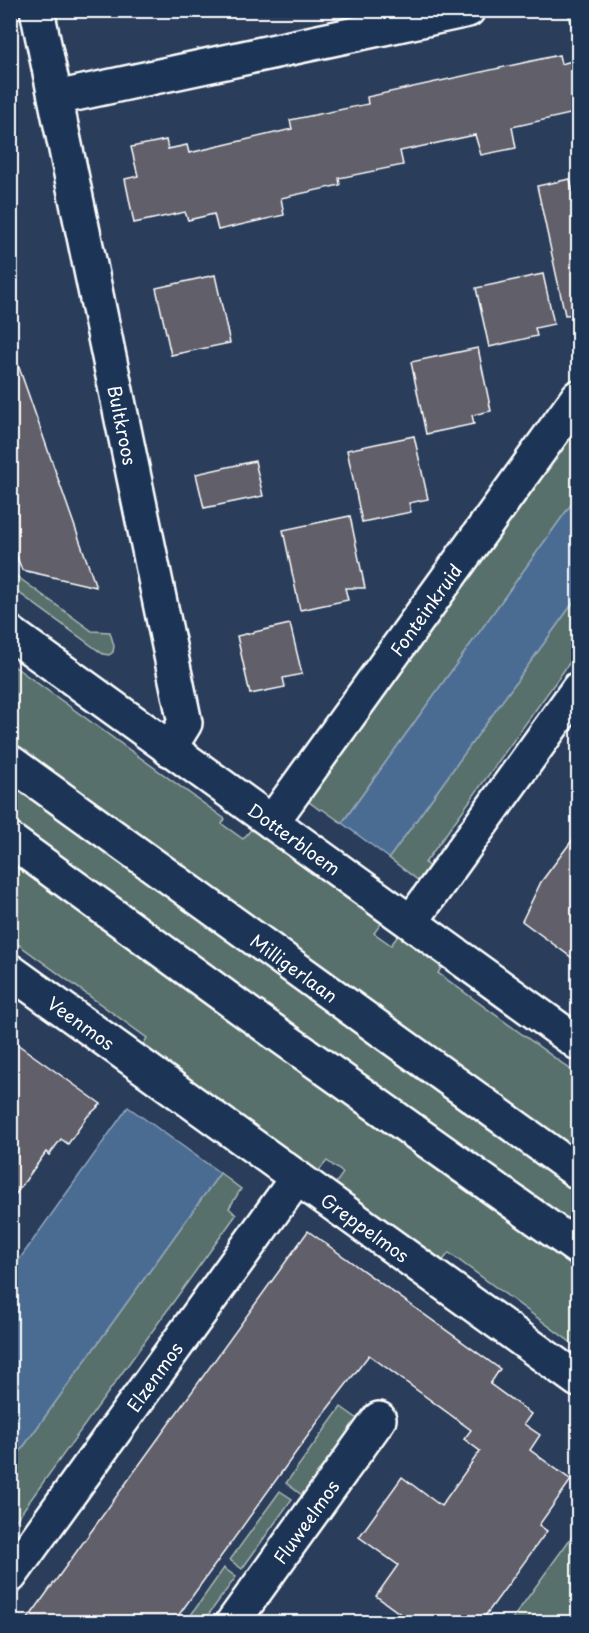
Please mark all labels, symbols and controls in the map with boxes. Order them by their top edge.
street label: Bultkroos [102,383,145,467]
street label: Fonteinkruid [383,558,468,661]
street label: Dotterbloem [243,796,347,881]
street label: Milligerlaan [245,927,344,1008]
street label: Veenmos [42,989,120,1056]
street label: Greppelmos [316,1186,415,1268]
street label: Elzenmos [119,1336,188,1417]
street label: Fluweelmos [266,1474,345,1569]

